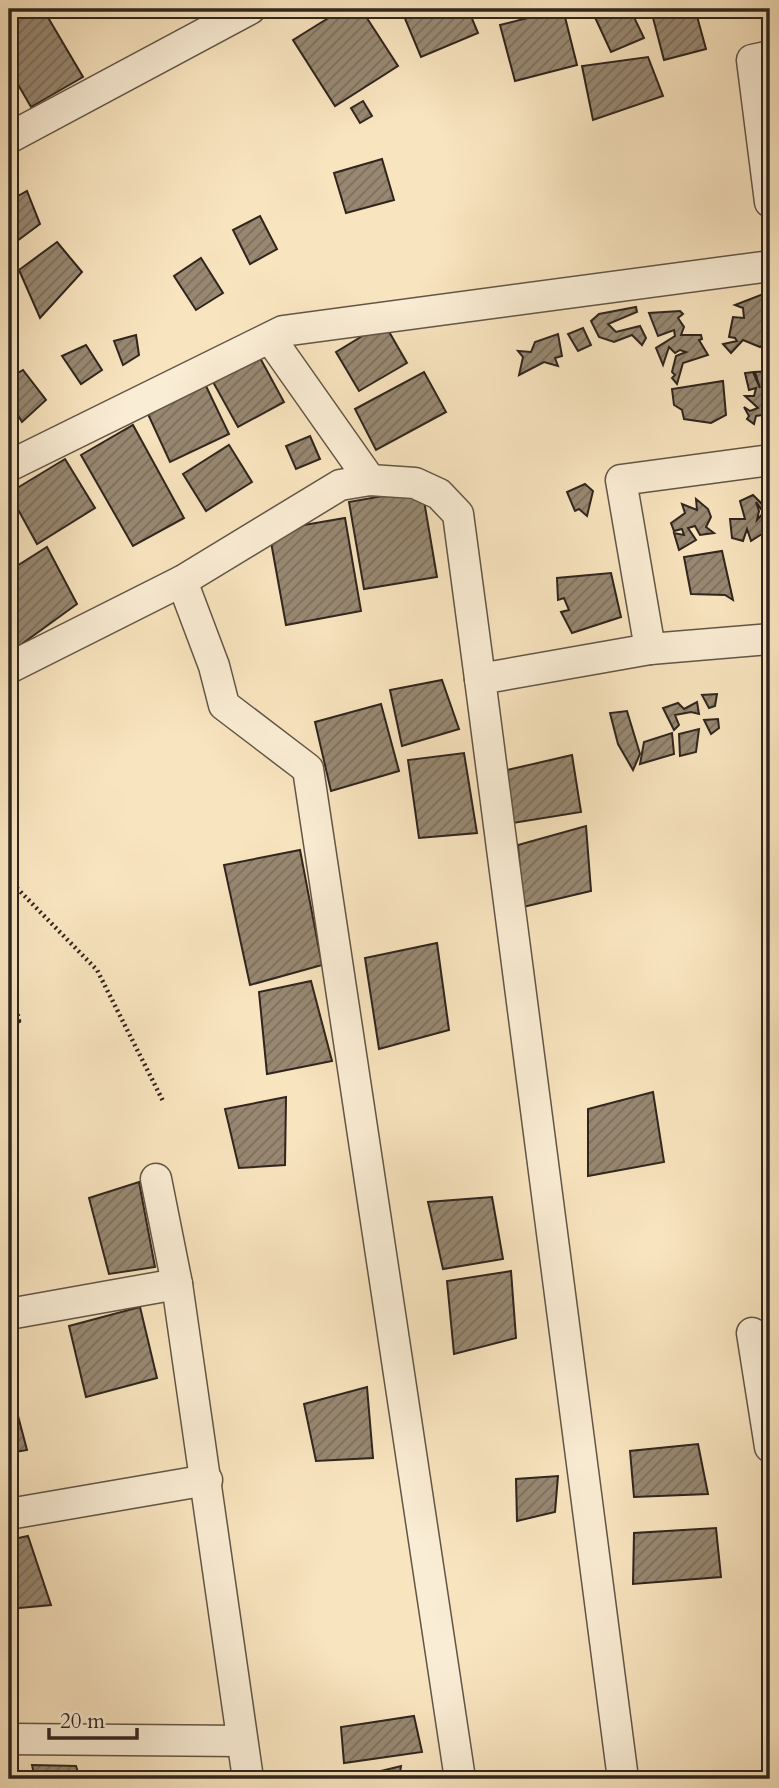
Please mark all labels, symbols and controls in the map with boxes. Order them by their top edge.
scale bar [49,1697,136,1741]
text: 20 m [60,1707,105,1736]

